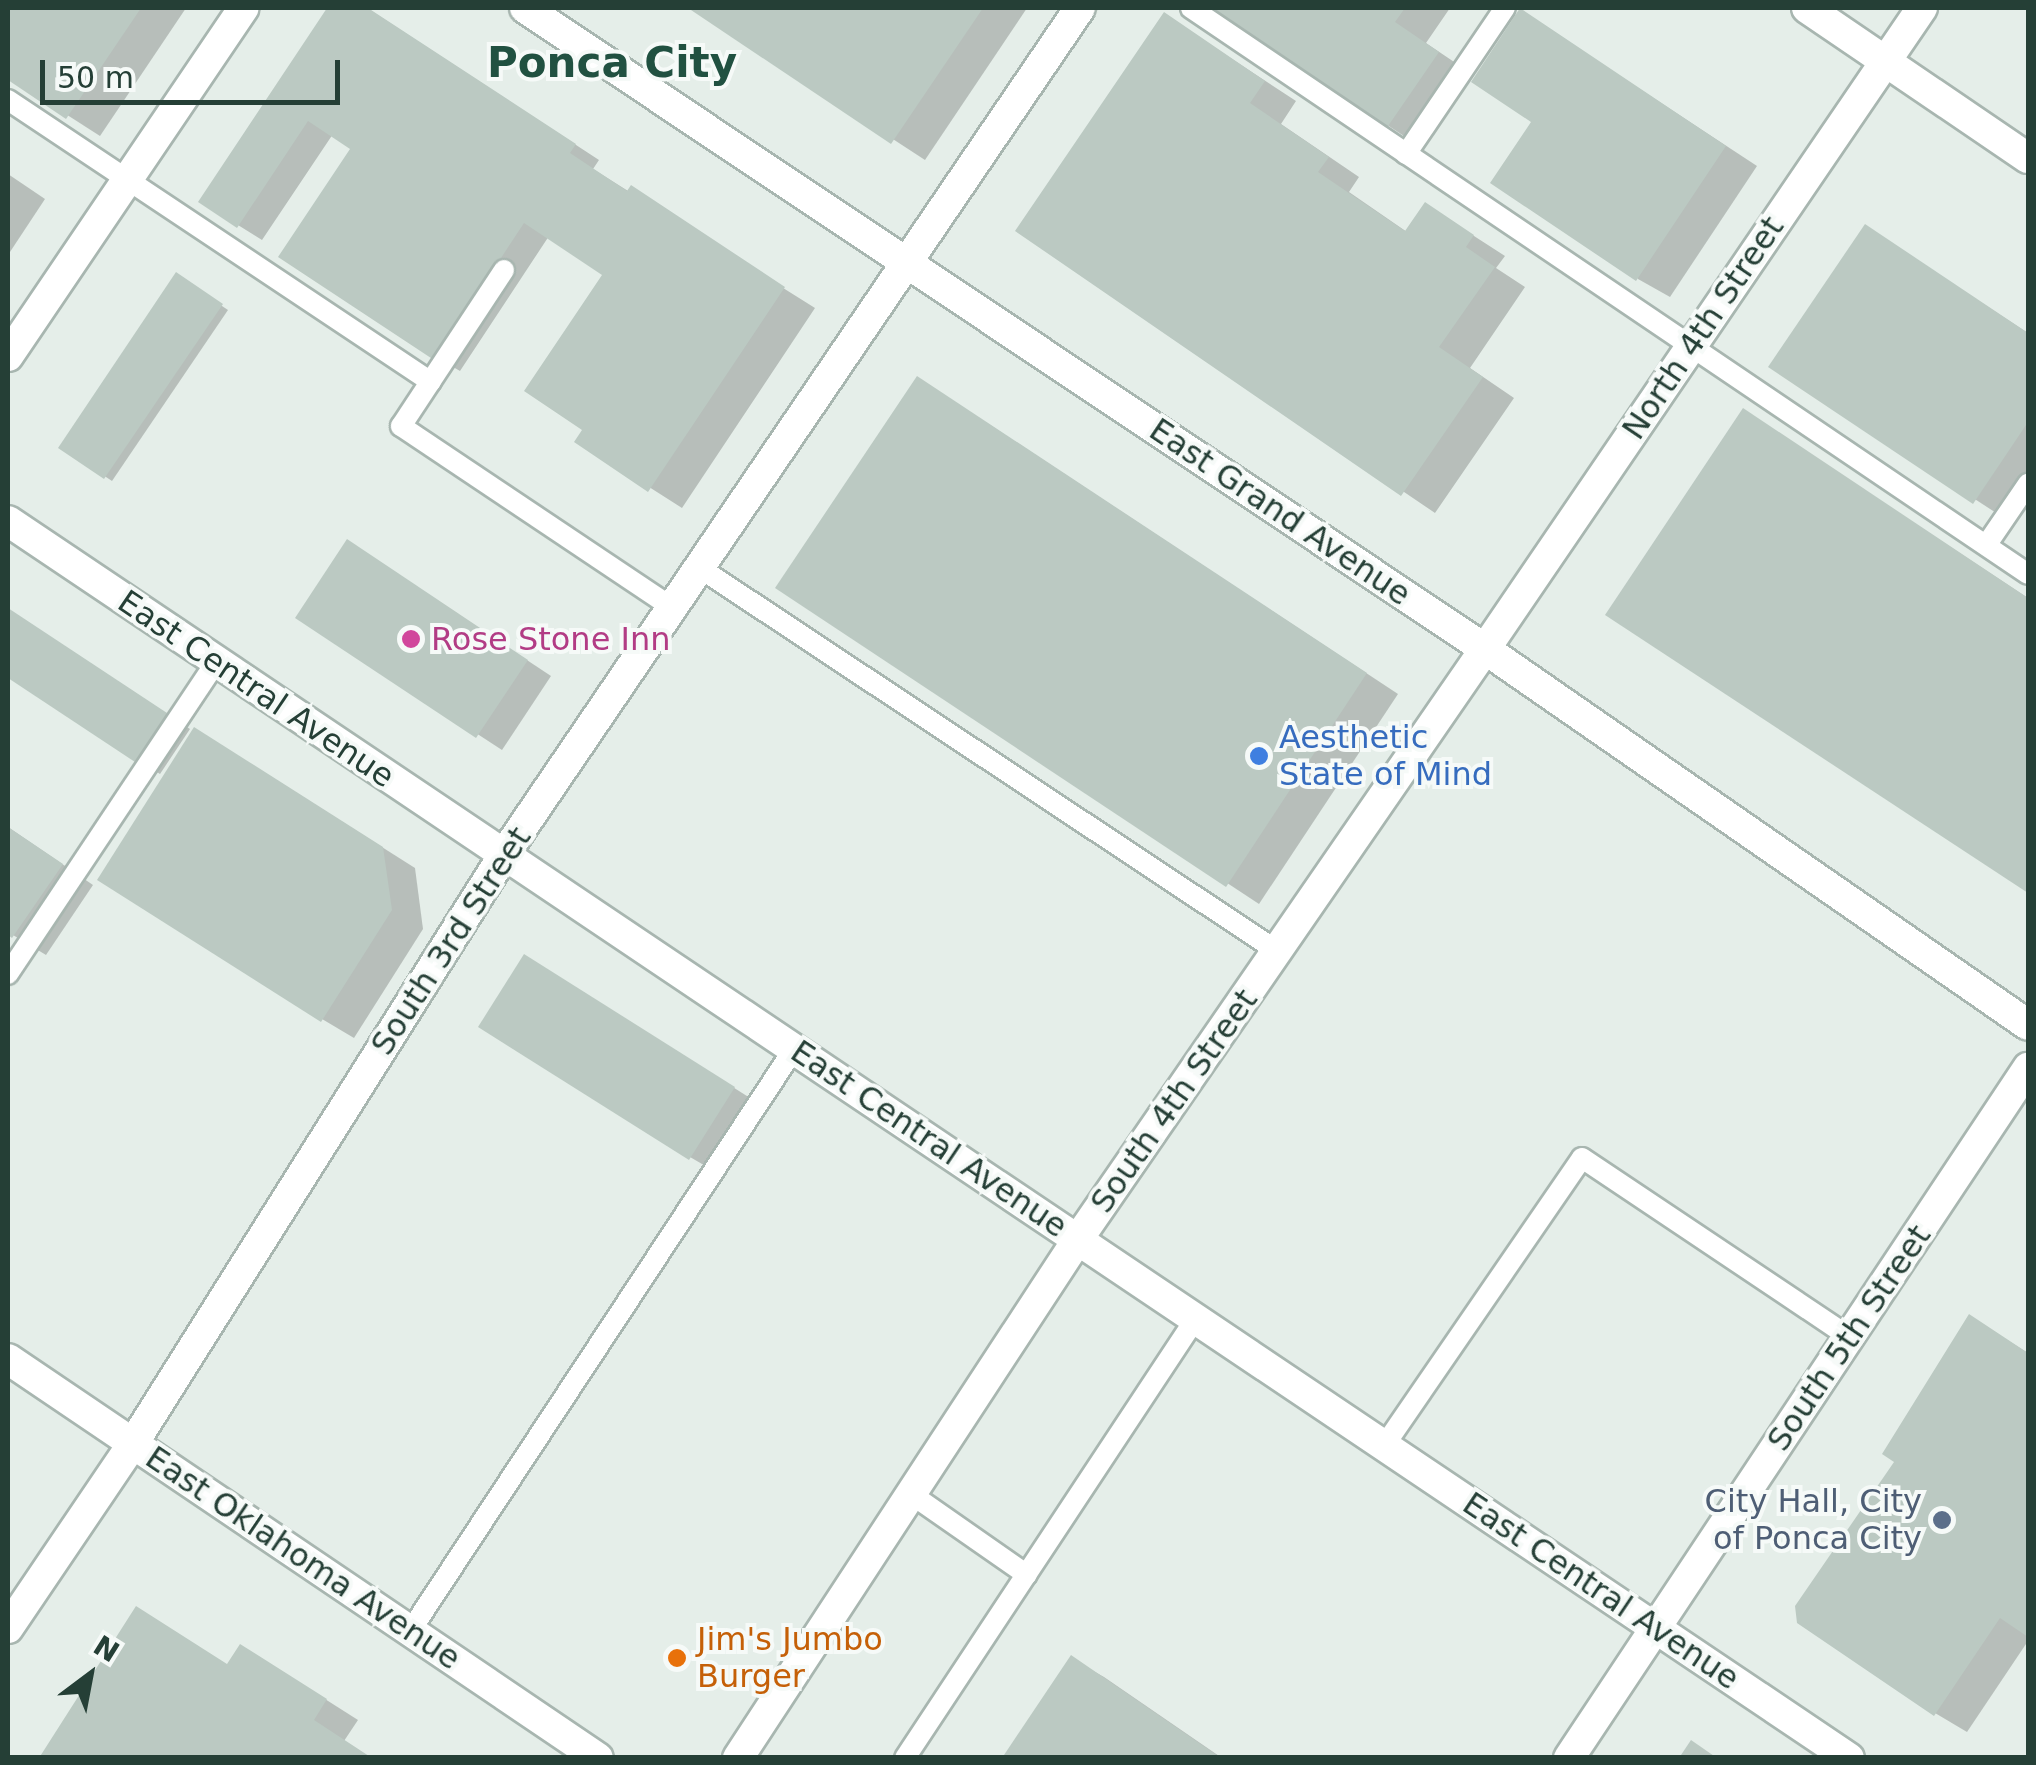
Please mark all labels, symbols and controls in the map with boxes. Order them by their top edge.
district label: Ponca City [487,38,737,88]
scale bar [45,40,345,102]
text: 50 m [57,60,134,95]
street label: North 4th Street [1614,209,1792,447]
street label: East Grand Avenue [1142,410,1418,614]
street label: East Central Avenue [111,582,401,796]
place label: Rose Stone Inn [431,620,670,658]
marker: Rose Stone Inn [400,628,422,650]
place label: Aesthetic State of Mind [1279,719,1492,794]
marker: Aesthetic State of Mind [1248,745,1270,767]
street label: South 3rd Street [363,820,539,1062]
street label: South 4th Street [1083,982,1265,1220]
street label: East Central Avenue [784,1032,1074,1246]
street label: South 5th Street [1759,1218,1939,1458]
street label: East Oklahoma Avenue [138,1438,468,1678]
place label: City Hall, City of Ponca City [1705,1483,1922,1558]
street label: East Central Avenue [1456,1484,1746,1698]
marker: City Hall, City of Ponca City [1931,1509,1953,1531]
place label: Jim's Jumbo Burger [697,1621,883,1696]
north arrow [40,1625,140,1725]
text: N [87,1629,125,1669]
marker: Jim's Jumbo Burger [666,1647,688,1669]

